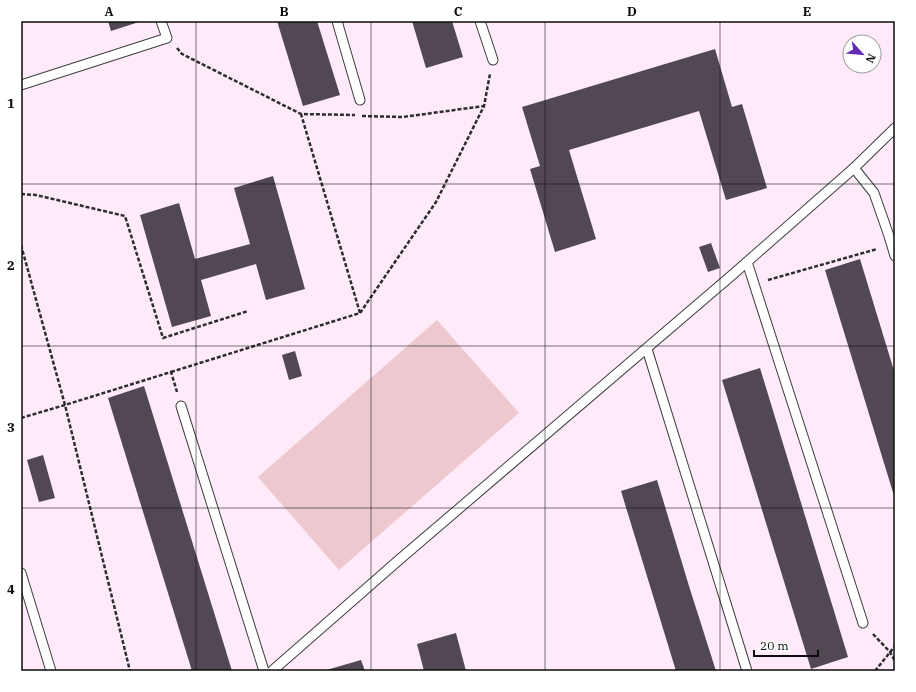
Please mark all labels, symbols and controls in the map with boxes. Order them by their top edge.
text: A [104,3,114,20]
text: B [279,3,289,20]
text: C [454,3,463,20]
text: D [627,3,637,20]
text: E [803,3,811,20]
north arrow [842,34,882,74]
text: N [863,51,879,66]
text: 1 [7,95,15,112]
text: 2 [7,257,15,274]
text: 3 [7,419,15,436]
text: 4 [7,581,15,598]
scale bar [754,632,818,658]
text: 20 m [760,638,789,653]

